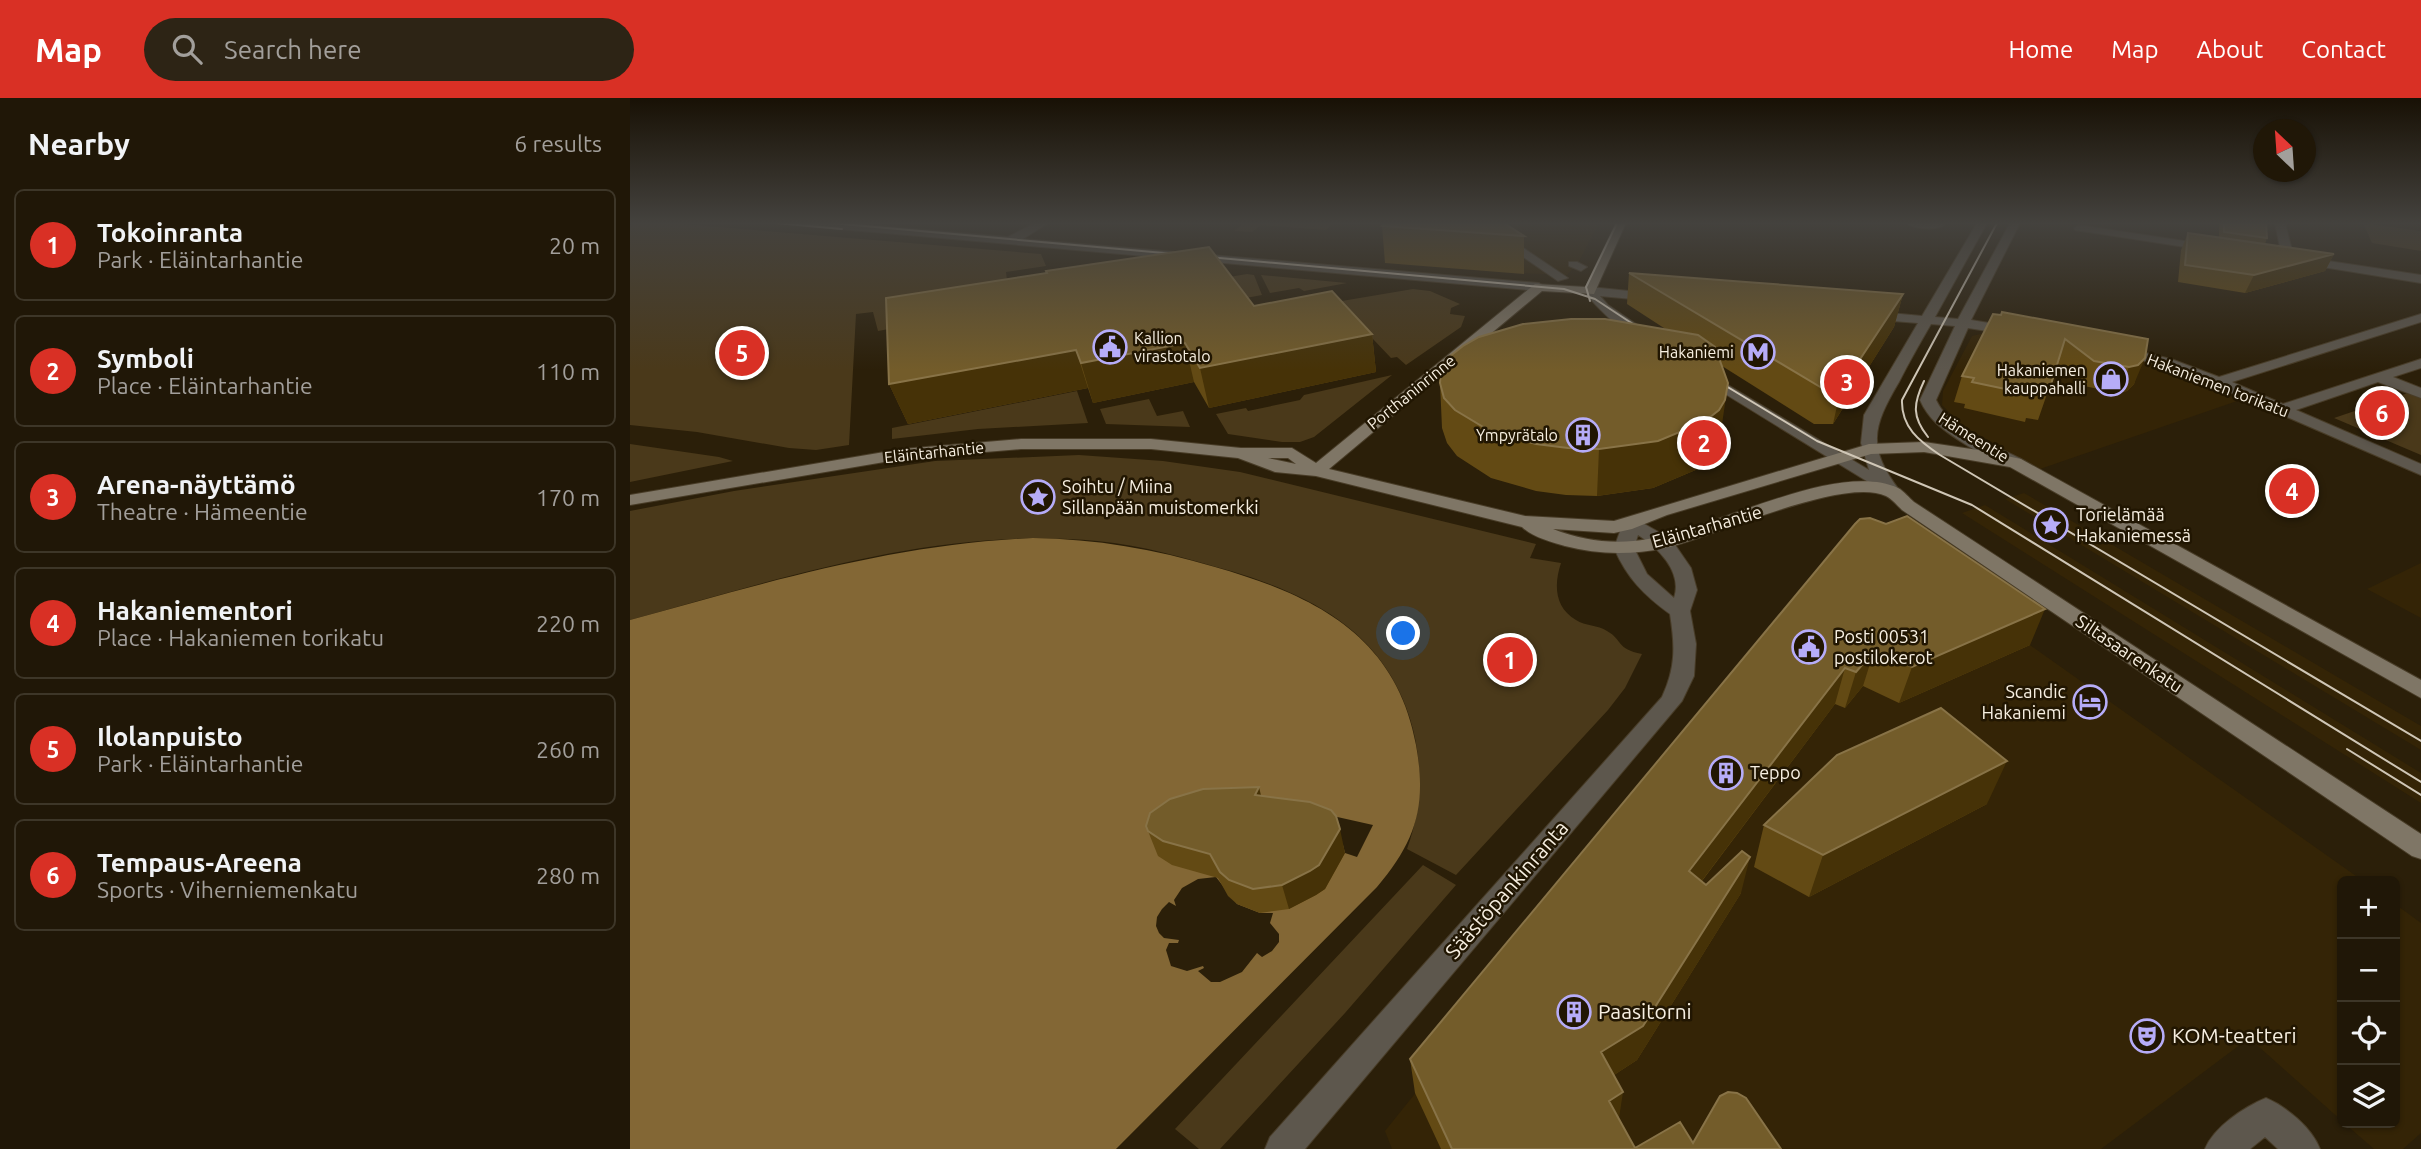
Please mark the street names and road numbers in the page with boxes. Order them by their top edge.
street label: Hakaniemen torikatu [2145,350,2291,420]
street label: Porthaninrinne [1363,351,1459,433]
street label: Hämeentie [1936,408,2012,466]
street label: Eläintarhantie [883,438,985,466]
street label: Eläintarhantie [1650,501,1764,551]
street label: Siltasaarenkatu [2073,610,2186,696]
street label: Säästöpankinranta [1440,816,1573,963]

